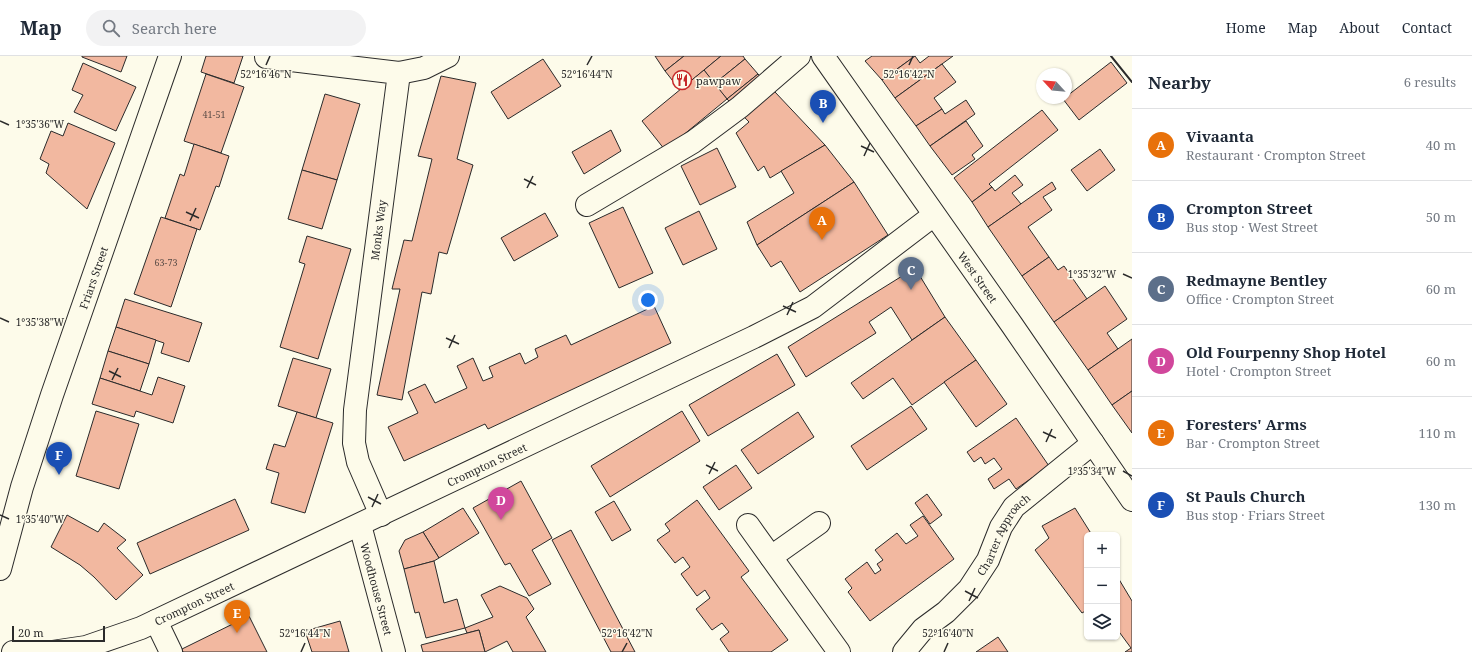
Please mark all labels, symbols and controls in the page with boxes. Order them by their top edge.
search box [86,10,366,46]
text: Map [20,15,62,41]
icon: search [100,17,122,39]
text: Search here [132,18,217,38]
text: Home [1226,18,1266,37]
text: Map [1288,18,1317,37]
text: About [1339,18,1380,37]
text: Contact [1402,18,1452,37]
text: 52°16'46"N [240,67,292,81]
text: 52°16'44"N [561,67,613,81]
text: 52°16'42"N [883,67,935,81]
north arrow [1036,68,1072,104]
restaurant icon: pawpaw [671,69,693,91]
text: Nearby [1148,71,1211,94]
place label: pawpaw [696,73,741,88]
text: 6 results [1404,73,1456,91]
pin: B [810,90,836,123]
house number: 41-51 [203,108,225,121]
text: 1°35'36"W [16,117,65,131]
text: Vivaanta [1186,126,1254,146]
text: A [1156,136,1166,154]
text: 40 m [1426,136,1456,154]
text: Restaurant · Crompton Street [1186,146,1366,164]
street label: Monks Way [367,198,389,261]
text: Crompton Street [1186,198,1313,218]
pin: A [809,207,835,240]
text: B [1157,208,1165,226]
text: 50 m [1426,208,1456,226]
text: Bus stop · West Street [1186,218,1318,236]
street label: Friars Street [75,244,111,311]
street label: West Street [955,248,1001,306]
house number: 63-73 [155,256,177,269]
pin: C [898,257,924,290]
text: 1°35'32"W [1068,267,1117,281]
text: Redmayne Bentley [1186,270,1327,290]
text: C [1157,280,1165,298]
text: 60 m [1426,280,1456,298]
your location [638,290,658,310]
text: Office · Crompton Street [1186,290,1334,308]
text: 1°35'38"W [16,315,65,329]
text: Old Fourpenny Shop Hotel [1186,342,1386,362]
text: D [1156,352,1166,370]
text: 60 m [1426,352,1456,370]
text: Hotel · Crompton Street [1186,362,1331,380]
text: Foresters' Arms [1186,414,1307,434]
text: E [1157,424,1165,442]
text: 110 m [1419,424,1456,442]
text: Bar · Crompton Street [1186,434,1320,452]
street label: Crompton Street [444,439,529,489]
pin: F [46,442,72,475]
text: 1°35'34"W [1068,464,1117,478]
text: St Pauls Church [1186,486,1305,506]
pin: D [488,487,514,520]
street label: Charter Approach [972,490,1033,578]
text: F [1157,496,1165,514]
text: 130 m [1419,496,1456,514]
text: Bus stop · Friars Street [1186,506,1325,524]
text: 1°35'40"W [16,512,65,526]
map controls [1084,532,1120,640]
button: + [1084,532,1120,568]
street label: Woodhouse Street [358,541,397,637]
button: − [1084,568,1120,604]
street label: Crompton Street [152,578,236,628]
pin: E [224,600,250,633]
button: layers [1084,604,1120,640]
scale bar [12,624,105,643]
text: 20 m [18,625,44,640]
text: 52°16'44"N [279,626,331,640]
text: 52°16'42"N [601,626,653,640]
text: 52°16'40"N [922,626,974,640]

